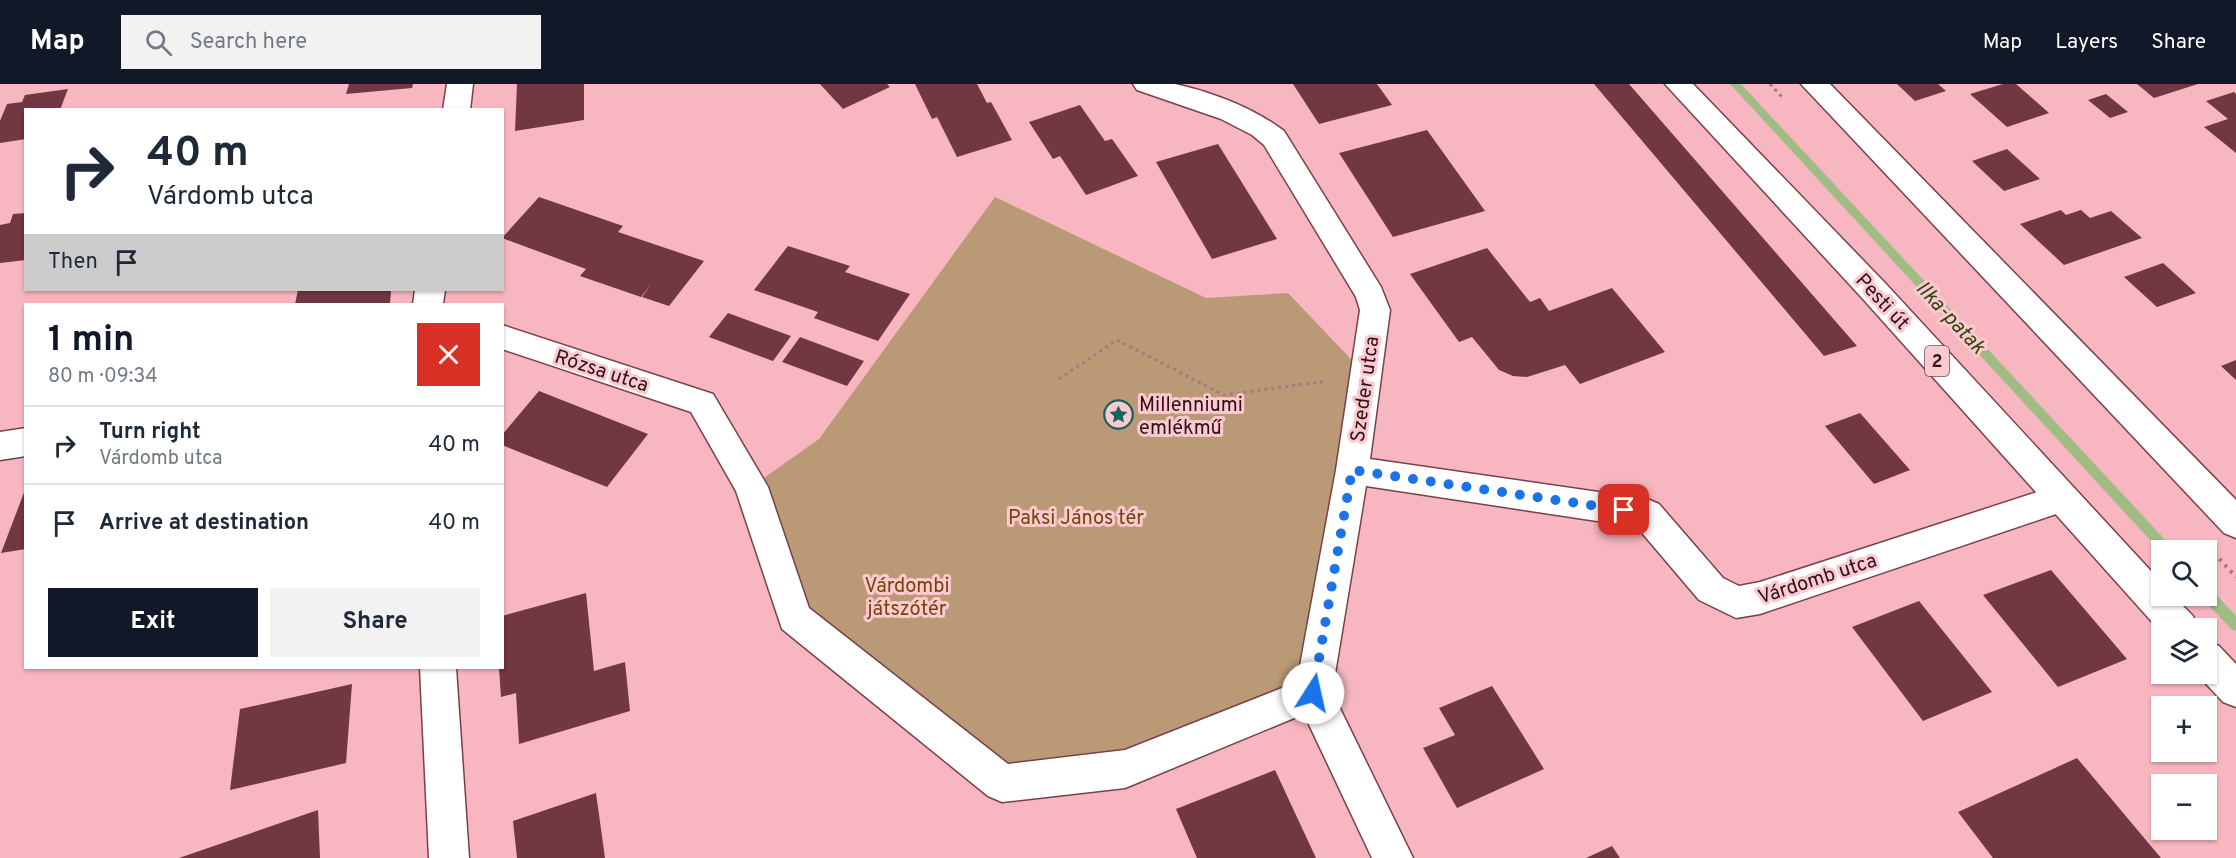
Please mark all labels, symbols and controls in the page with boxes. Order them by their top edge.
search box [121,15,541,69]
text: Map [30,24,85,60]
icon: search [142,26,175,59]
text: Search here [190,29,307,56]
text: Map [1983,29,2022,56]
text: Layers [2055,29,2118,56]
text: Share [2151,29,2206,56]
text: 40 m [147,128,249,181]
icon: right [48,132,126,210]
text: Várdomb utca [147,180,314,214]
icon: arrive [110,246,143,279]
text: Then [48,249,98,276]
street label: Pesti út [1849,269,1914,336]
water label: Ilka-patak [1909,276,1991,361]
text: 1 min [48,318,134,364]
button: close [417,323,480,386]
street label: Szeder utca [1346,335,1386,444]
street label: Rózsa utca [551,345,652,399]
road number: 2 [1925,346,1949,376]
text: 80 m · 09:34 [48,364,158,390]
place label: Millenniumi emlékmű [1139,393,1243,442]
place icon: Millenniumi emlékmű [1102,399,1134,431]
text: Turn right [99,419,201,446]
icon: right [48,429,81,462]
text: 40 m [428,432,480,459]
text: Várdomb utca [99,446,223,472]
pin [1598,484,1649,535]
icon: arrive [1607,493,1640,526]
park label: Paksi János tér [1008,506,1144,532]
icon: arrive [48,507,81,540]
text: Arrive at destination [99,510,309,537]
text: 40 m [428,510,480,537]
map controls [2151,540,2217,840]
button: search [2151,540,2217,606]
street label: Várdomb utca [1755,548,1880,611]
park label: Várdombi játszótér [865,574,950,623]
button: Exit [48,588,258,657]
button: Share [270,588,480,657]
button: layers [2151,618,2217,684]
position arrow [1281,661,1345,725]
button: + [2151,696,2217,762]
button: − [2151,774,2217,840]

